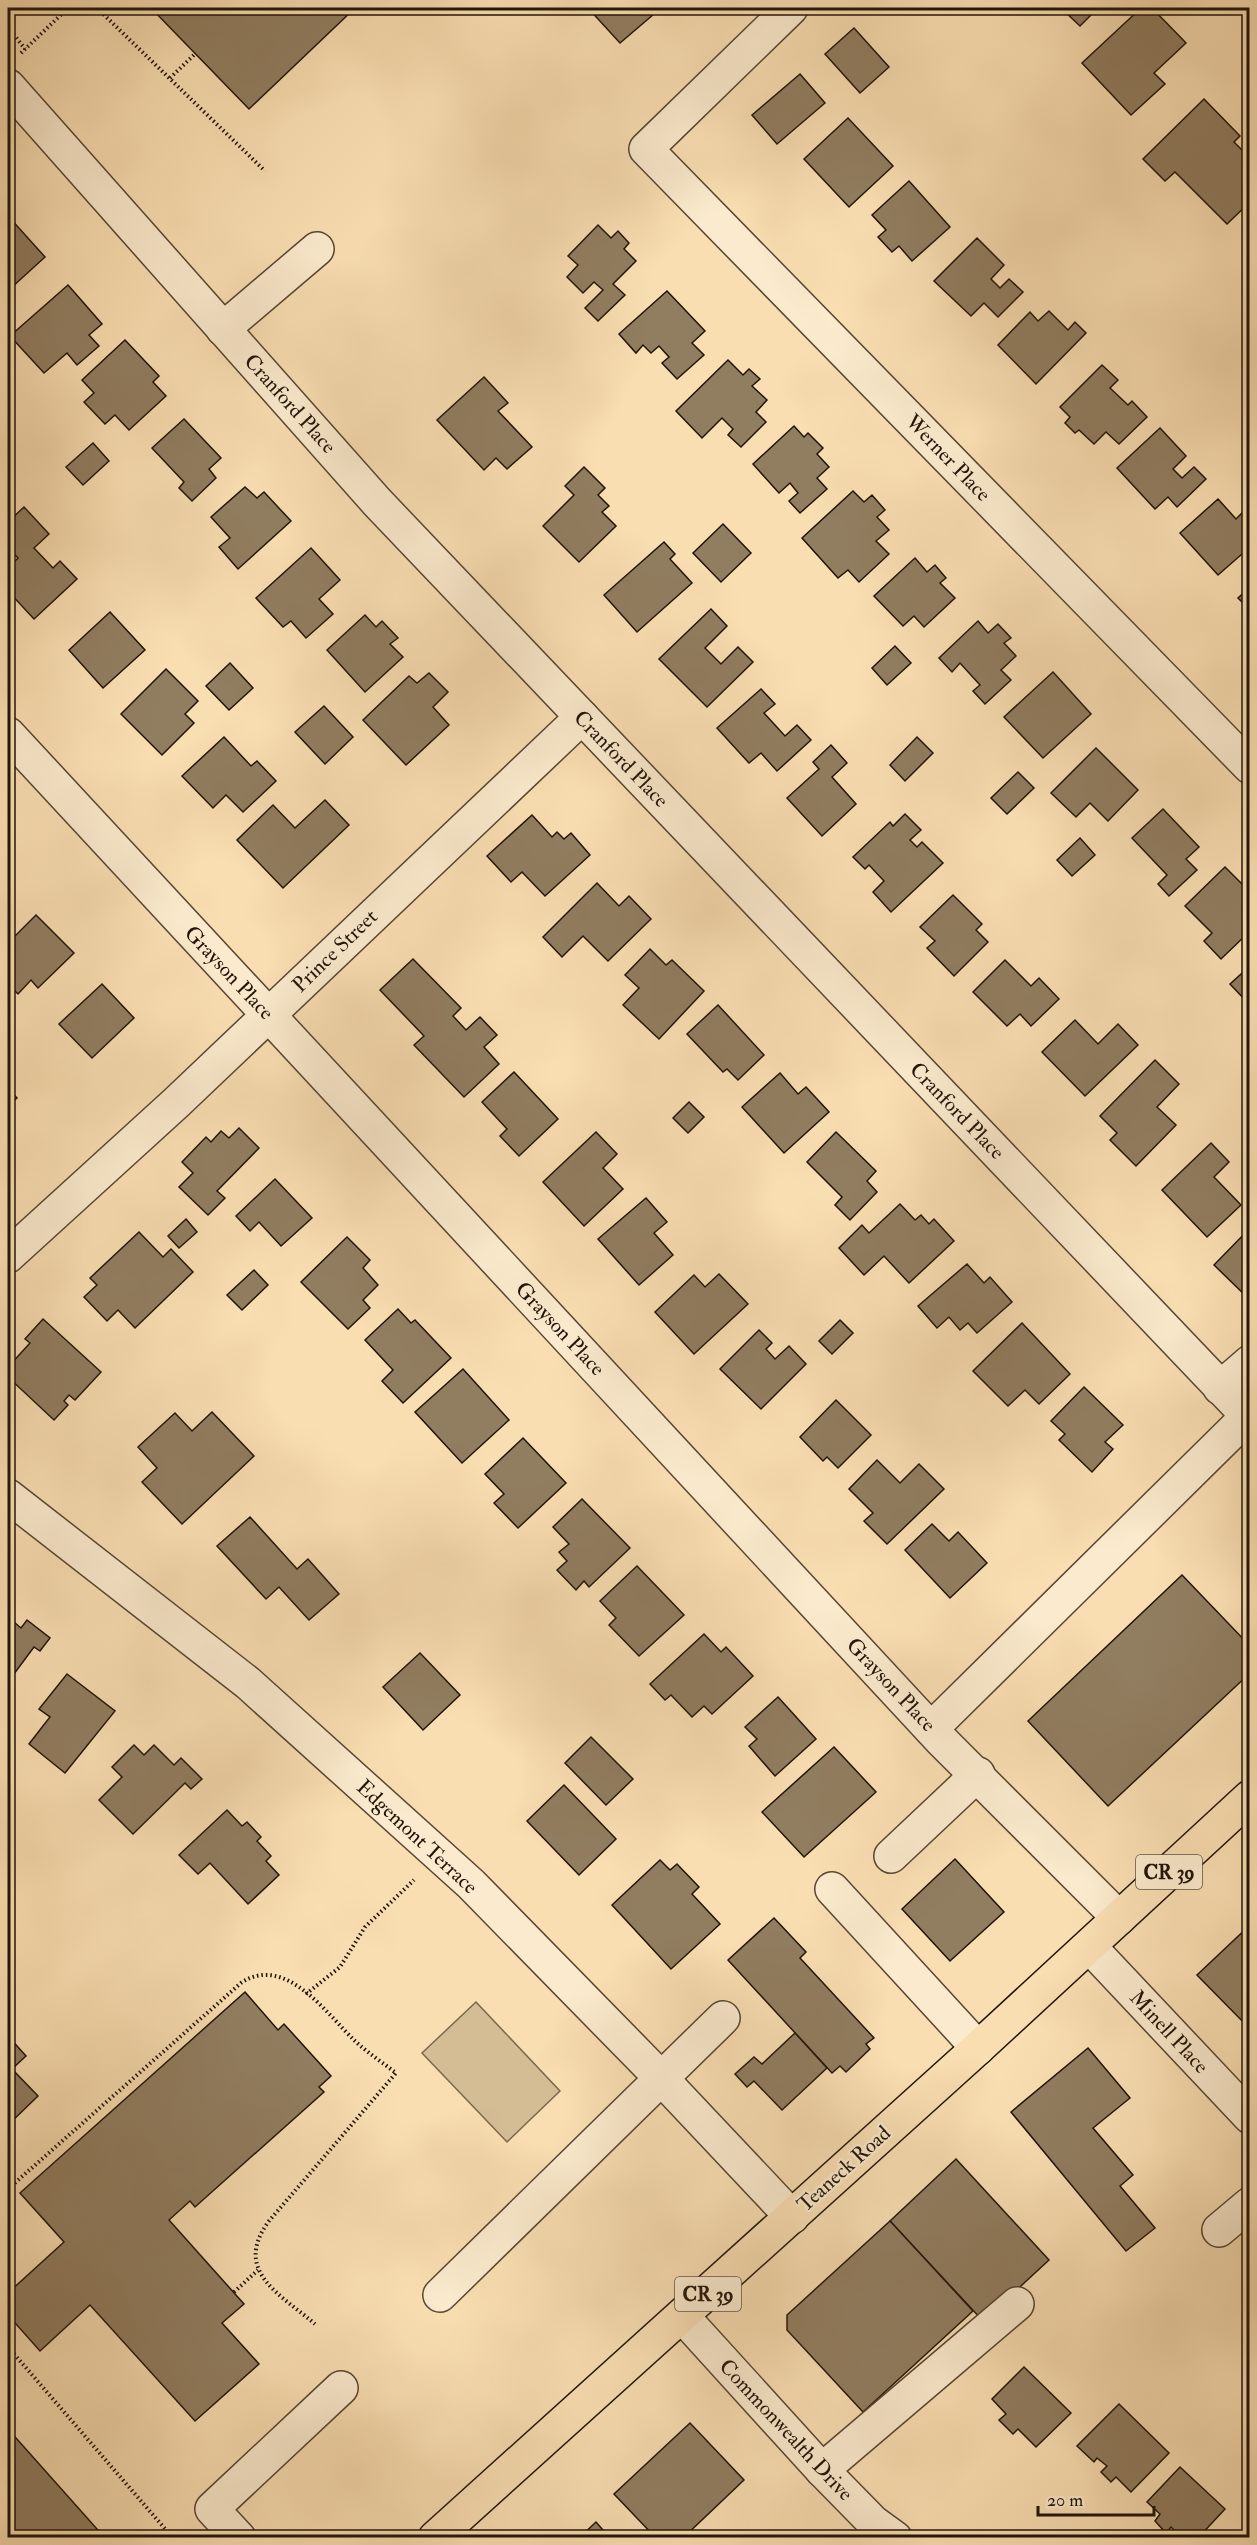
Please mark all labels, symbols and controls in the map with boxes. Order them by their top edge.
street label: Cranford Place [238,348,342,460]
street label: Werner Place [899,408,997,508]
street label: Cranford Place [568,705,674,814]
street label: Prince Street [287,903,384,998]
street label: Grayson Place [178,920,280,1026]
street label: Cranford Place [904,1057,1010,1166]
street label: Grayson Place [509,1276,611,1382]
street label: Grayson Place [840,1632,942,1738]
street label: Edgemont Terrace [351,1774,483,1900]
road number: CR 39 [1136,1855,1202,1889]
street label: Minell Place [1124,1985,1215,2079]
street label: Teaneck Road [792,2119,897,2218]
road number: CR 39 [675,2277,741,2311]
street label: Commonwealth Drive [713,2353,859,2507]
scale bar [1038,2479,1154,2517]
text: 20 m [1047,2489,1083,2512]

